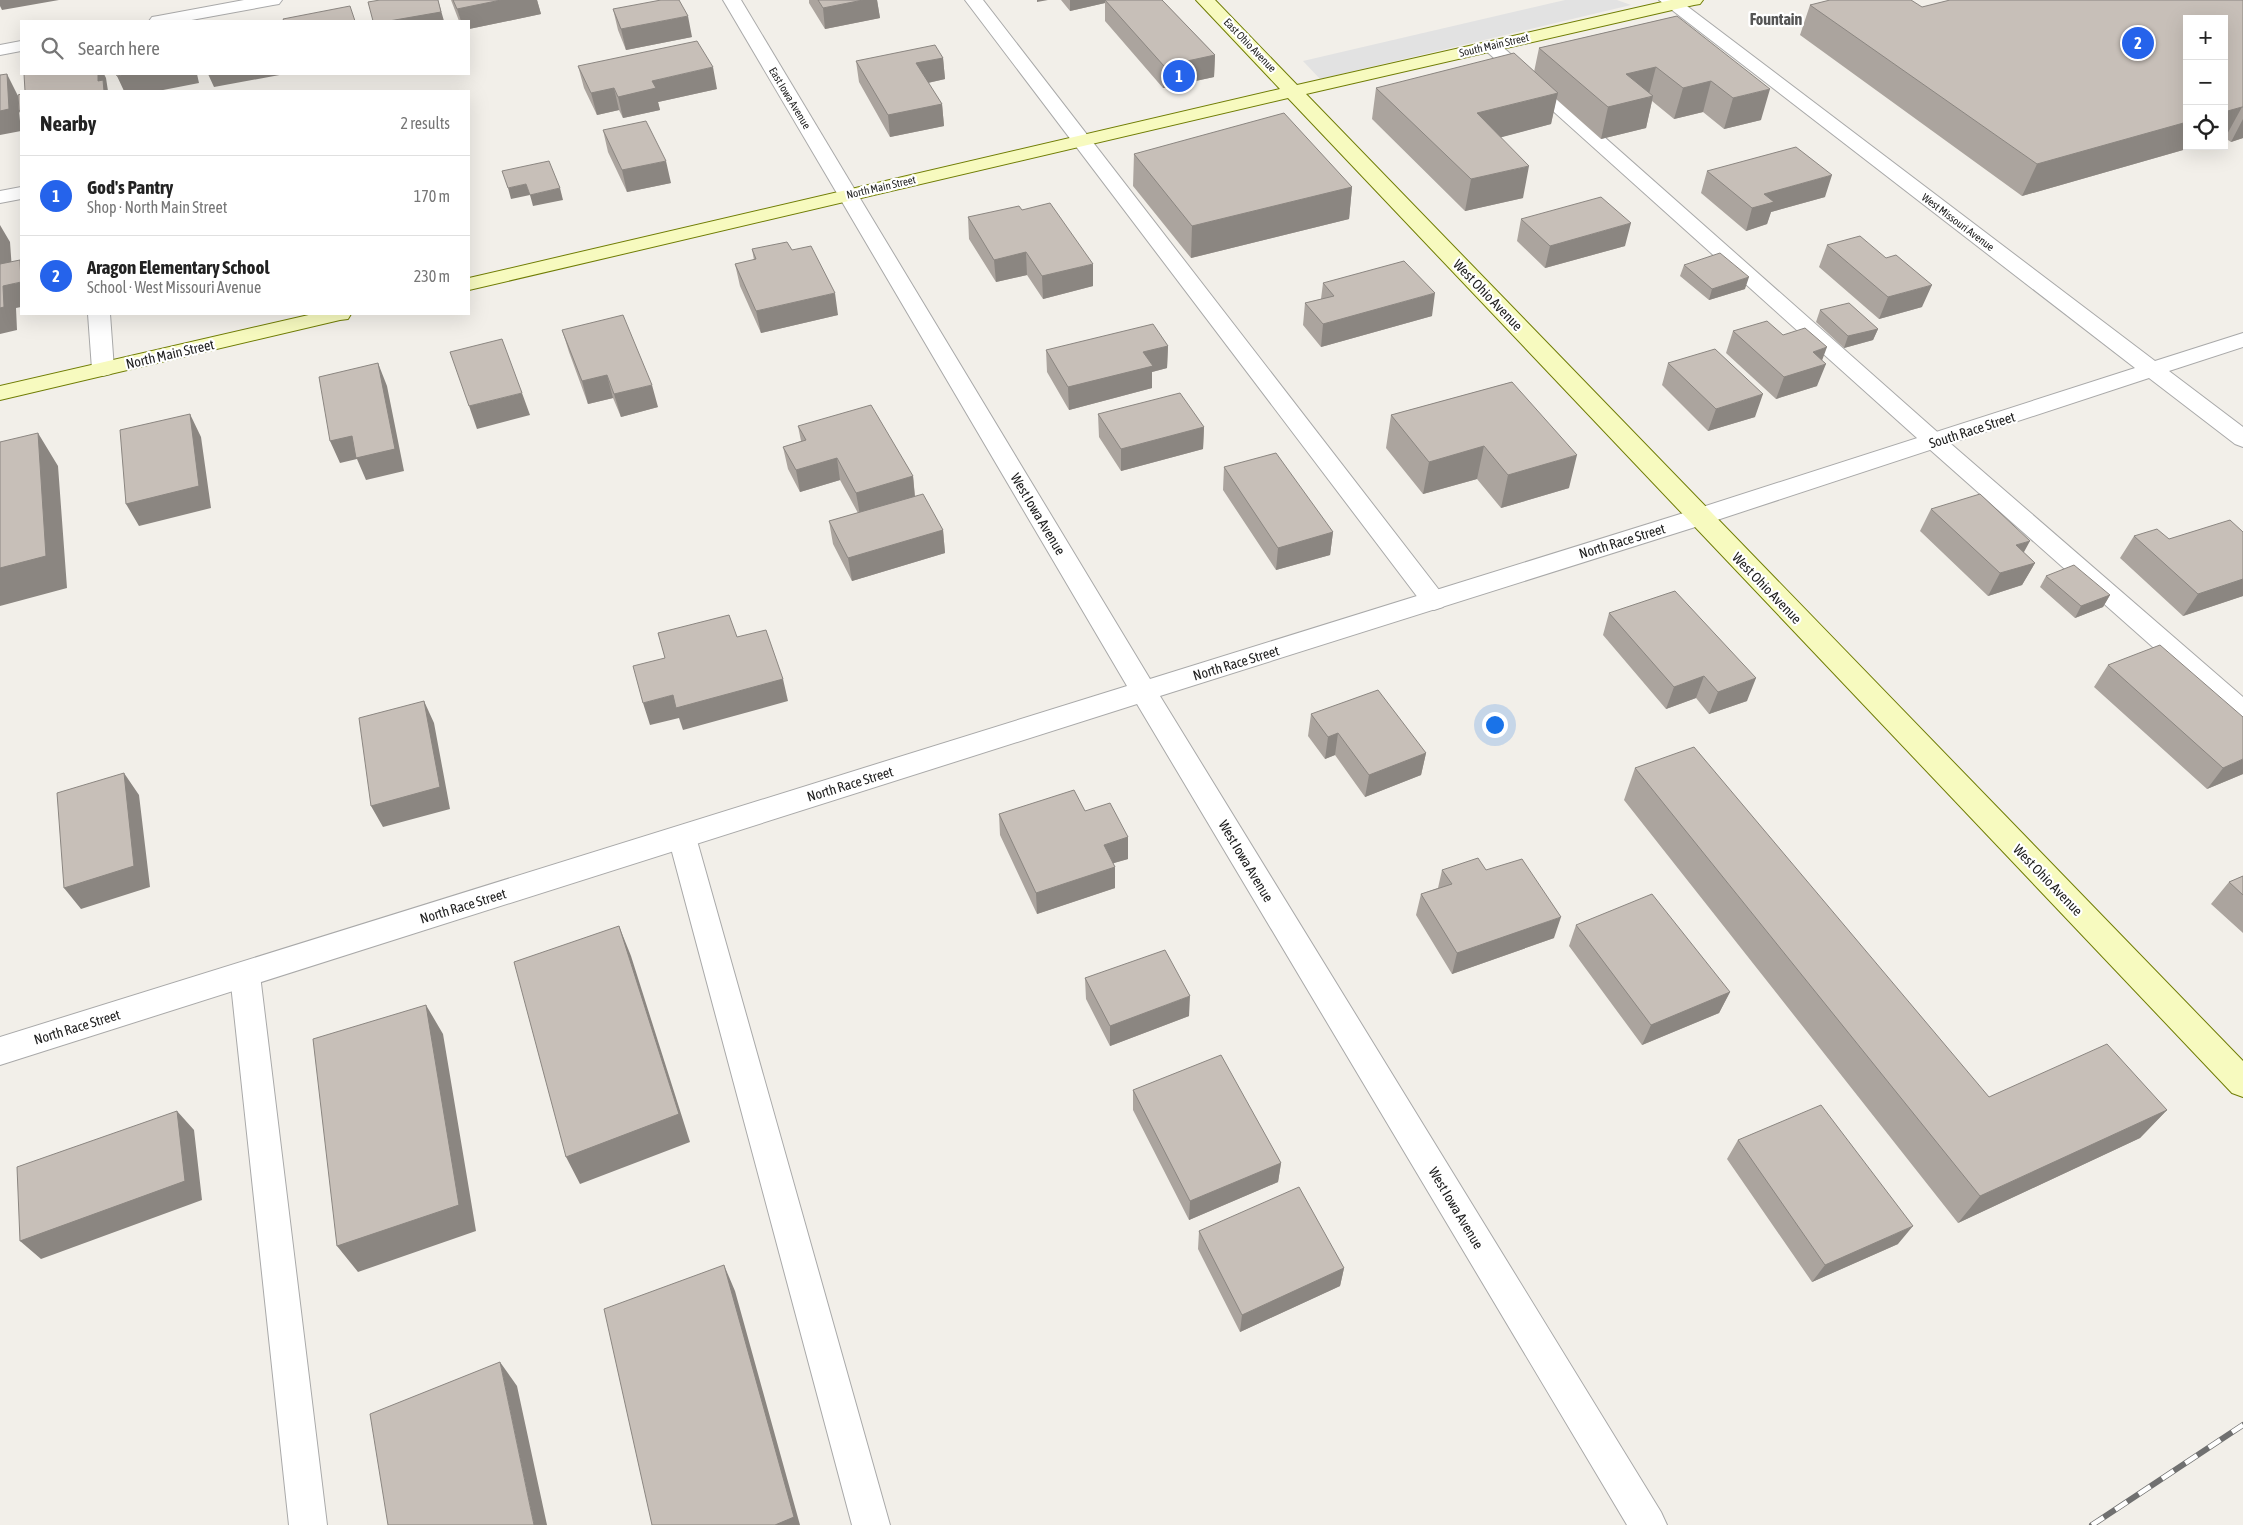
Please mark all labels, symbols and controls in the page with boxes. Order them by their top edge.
district label: Fountain [1750,10,1803,28]
map controls [2183,15,2228,150]
button: + [2183,15,2228,60]
street label: East Ohio Avenue [1221,16,1279,74]
search box [20,20,470,75]
pin: 2 [2122,24,2154,62]
street label: South Main Street [1458,31,1530,59]
icon: search [38,34,66,62]
text: Search here [78,37,160,59]
pin: 1 [1163,57,1195,95]
button: − [2183,60,2228,105]
street label: East Iowa Avenue [767,65,813,131]
button: locate [2183,105,2228,150]
text: Nearby [40,111,96,135]
text: 2 results [400,114,450,132]
street label: North Main Street [845,173,917,201]
text: God's Pantry [87,176,173,198]
text: 1 [52,187,60,205]
text: 170 m [414,187,450,205]
street label: West Missouri Avenue [1920,191,1996,253]
text: Shop · North Main Street [87,198,227,216]
text: Aragon Elementary School [87,256,269,278]
street label: West Ohio Avenue [1450,256,1526,334]
text: 2 [52,267,60,285]
text: 230 m [414,267,450,285]
text: School · West Missouri Avenue [87,278,261,296]
street label: North Main Street [124,336,216,372]
street label: South Race Street [1927,409,2017,451]
street label: West Iowa Avenue [1007,470,1069,558]
street label: North Race Street [1577,520,1667,562]
street label: West Ohio Avenue [1729,549,1805,627]
street label: North Race Street [1191,642,1281,684]
your location [1482,712,1508,738]
street label: North Race Street [805,763,895,805]
street label: West Iowa Avenue [1215,817,1277,905]
street label: West Ohio Avenue [2010,841,2086,919]
street label: North Race Street [418,885,508,927]
street label: North Race Street [32,1006,122,1048]
street label: West Iowa Avenue [1425,1164,1487,1252]

